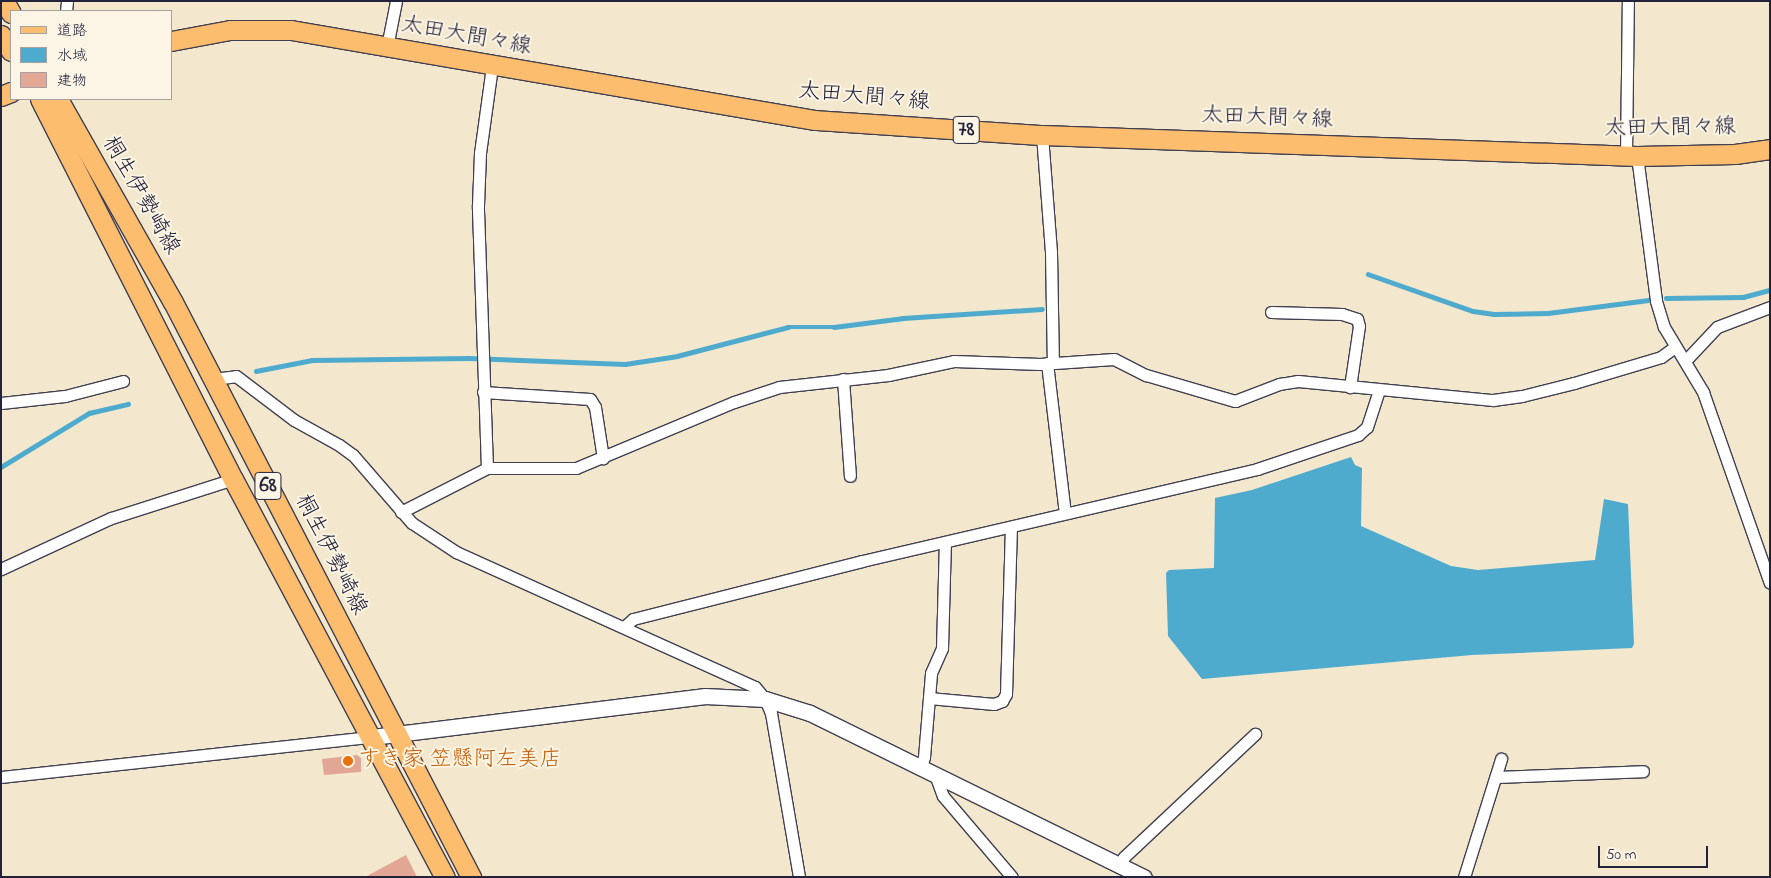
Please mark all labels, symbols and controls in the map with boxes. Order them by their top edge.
legend [10,10,172,100]
street label: 太田大間々線 [399,13,533,61]
text: 道路 [57,20,87,42]
text: 水域 [57,45,87,67]
text: 建物 [57,70,87,92]
street label: 太田大間々線 [797,79,931,117]
street label: 太田大間々線 [1201,104,1333,134]
road number: 78 [952,112,980,148]
street label: 太田大間々線 [1604,115,1736,143]
street label: 桐生伊勢崎線 [96,132,184,260]
road number: 68 [254,468,282,504]
street label: 桐生伊勢崎線 [288,490,372,620]
place label: すき家 笠懸阿左美店 [358,748,561,774]
marker: すき家 笠懸阿左美店 [342,755,354,767]
scale bar [1601,836,1711,868]
text: 50 m [1606,844,1636,866]

